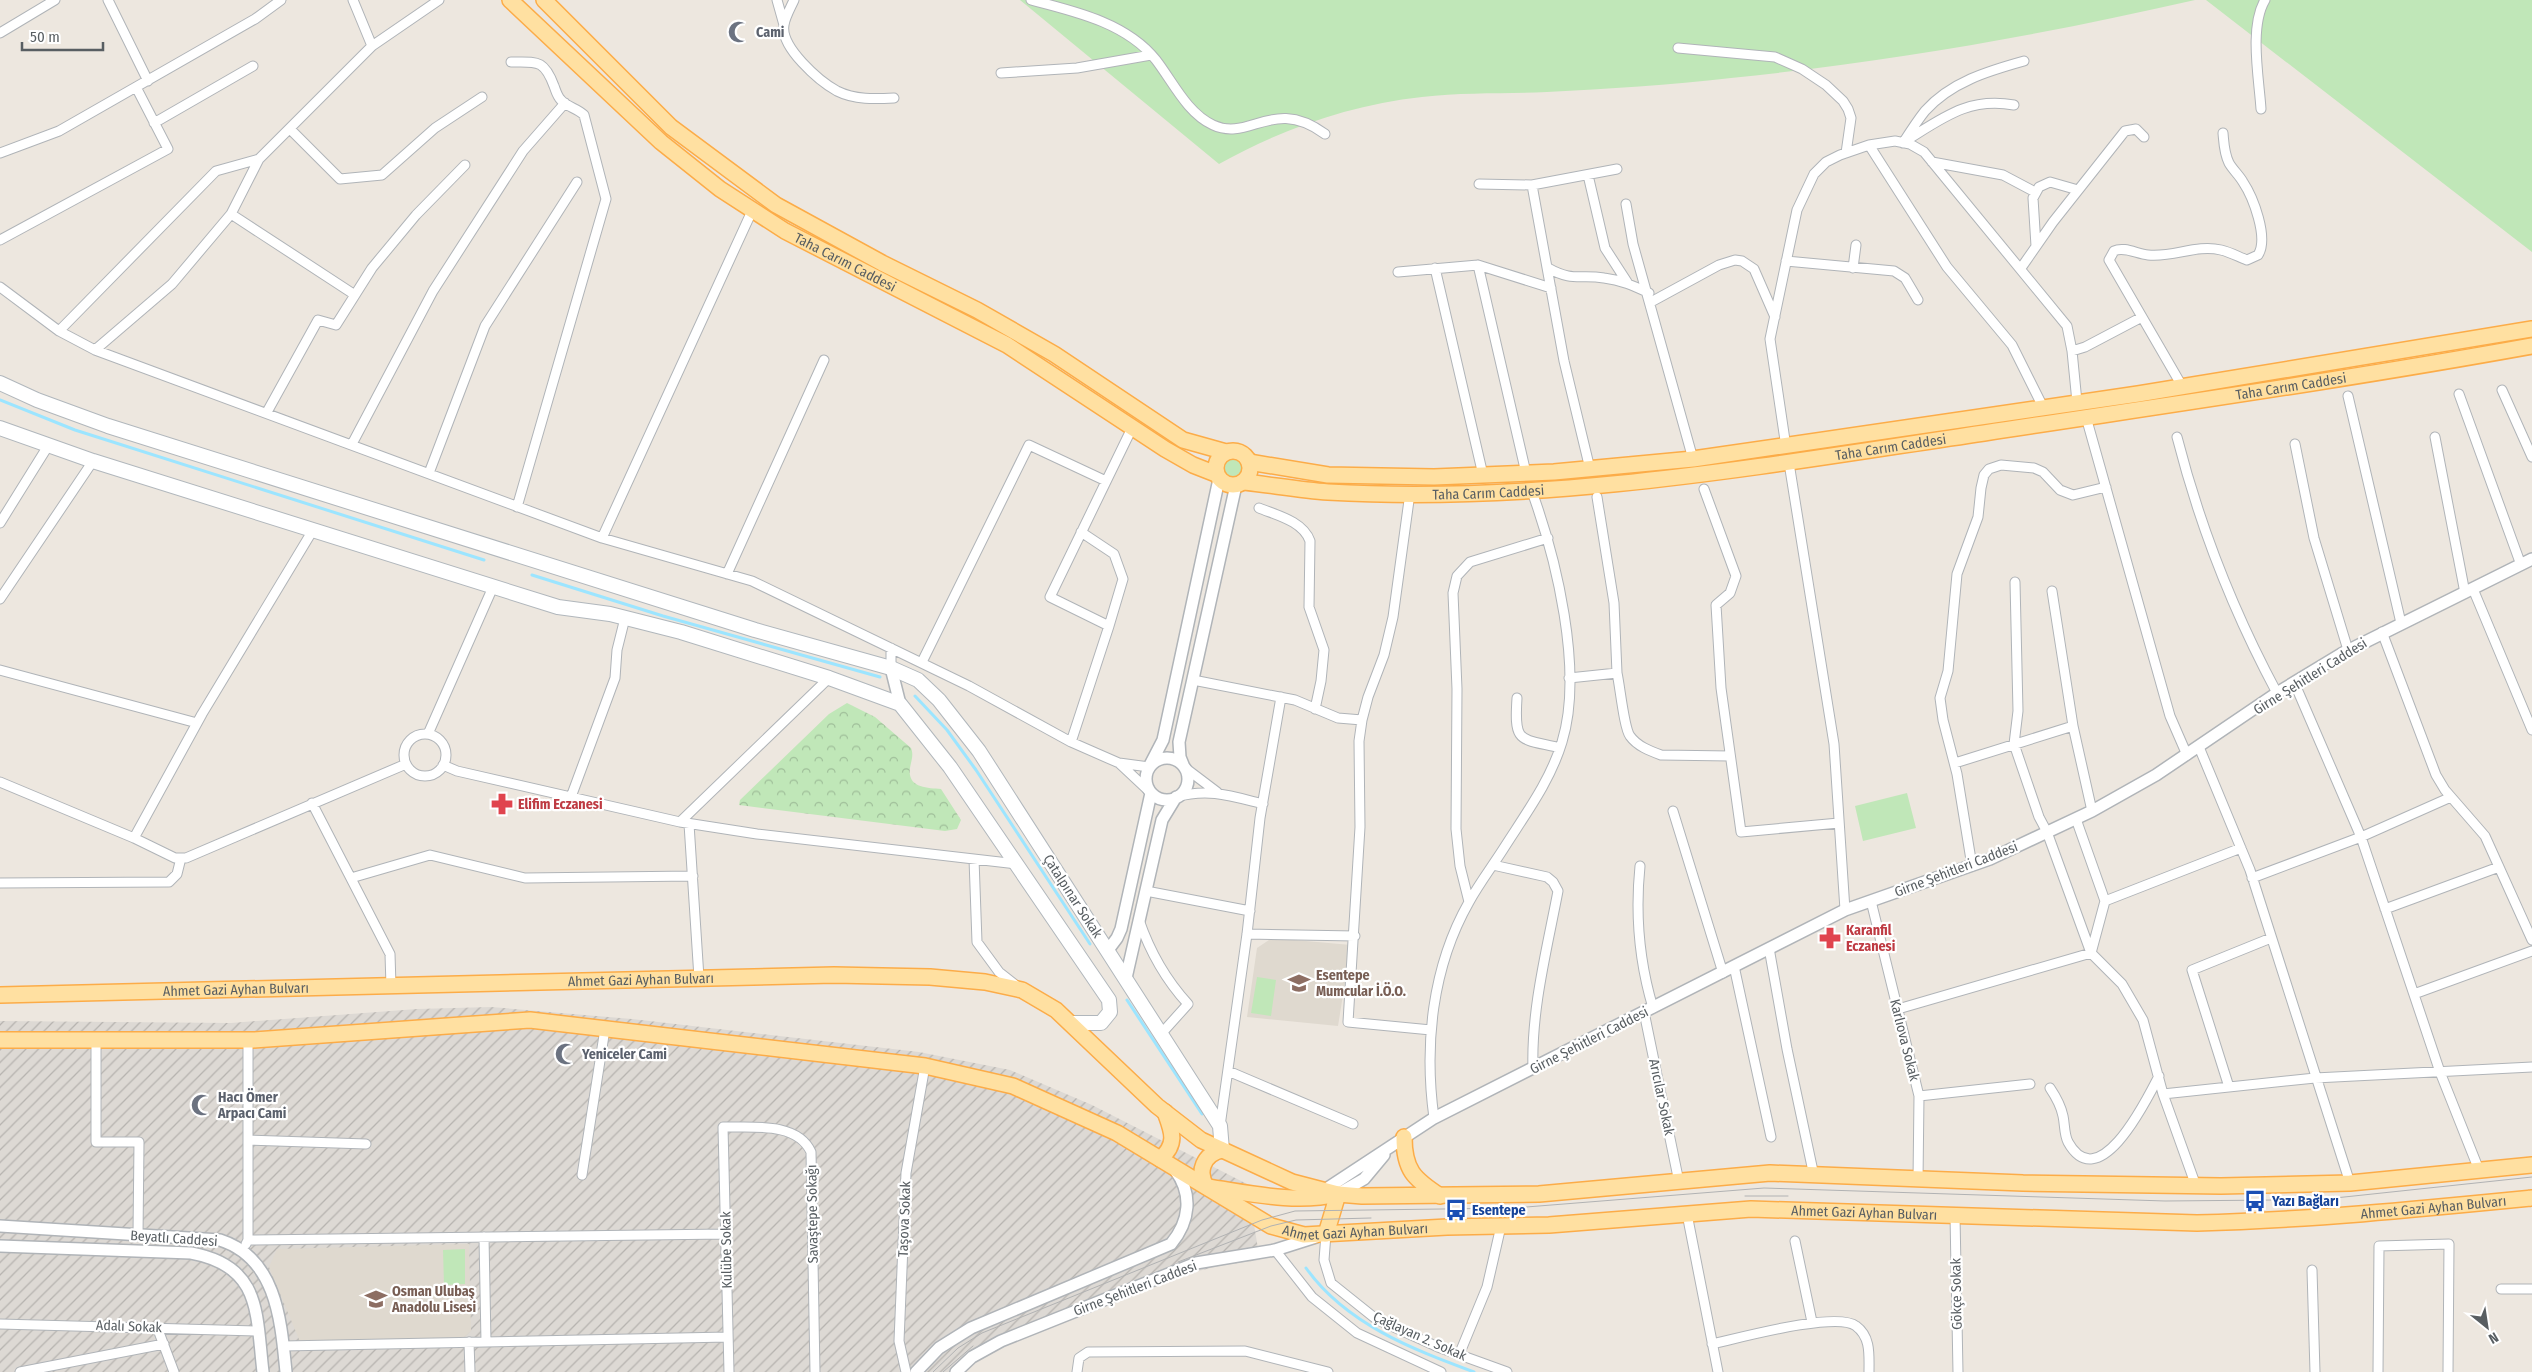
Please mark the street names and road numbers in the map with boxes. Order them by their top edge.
street label: Taha Carım Caddesi [792,229,899,296]
street label: Taha Carım Caddesi [2234,370,2348,404]
street label: Taha Carım Caddesi [1834,431,1947,464]
street label: Taha Carım Caddesi [1432,482,1545,503]
street label: Girne Şehitleri Caddesi [2250,635,2370,718]
street label: Girne Şehitleri Caddesi [1892,838,2020,901]
street label: Çatalpınar Sokak [1039,851,1106,942]
street label: Ahmet Gazi Ayhan Bulvarı [568,970,714,990]
street label: Ahmet Gazi Ayhan Bulvarı [163,980,309,1000]
street label: Karlıova Sokak [1886,997,1923,1083]
street label: Girne Şehitleri Caddesi [1527,1003,1651,1078]
street label: Arıcılar Sokak [1645,1057,1678,1137]
street label: Savaştepe Sokağı [803,1164,822,1264]
street label: Taşova Sokak [895,1180,914,1257]
street label: Ahmet Gazi Ayhan Bulvarı [2360,1193,2507,1223]
street label: Ahmet Gazi Ayhan Bulvarı [1791,1202,1937,1224]
street label: Kulübe Sokak [717,1211,736,1289]
street label: Ahmet Gazi Ayhan Bulvarı [1280,1220,1428,1245]
street label: Beyatlı Caddesi [130,1227,218,1250]
street label: Girne Şehitleri Caddesi [1071,1257,1199,1320]
street label: Gökçe Sokak [1947,1258,1966,1330]
street label: Çağlayan 2. Sokak [1370,1308,1470,1365]
street label: Adalı Sokak [96,1317,163,1336]

